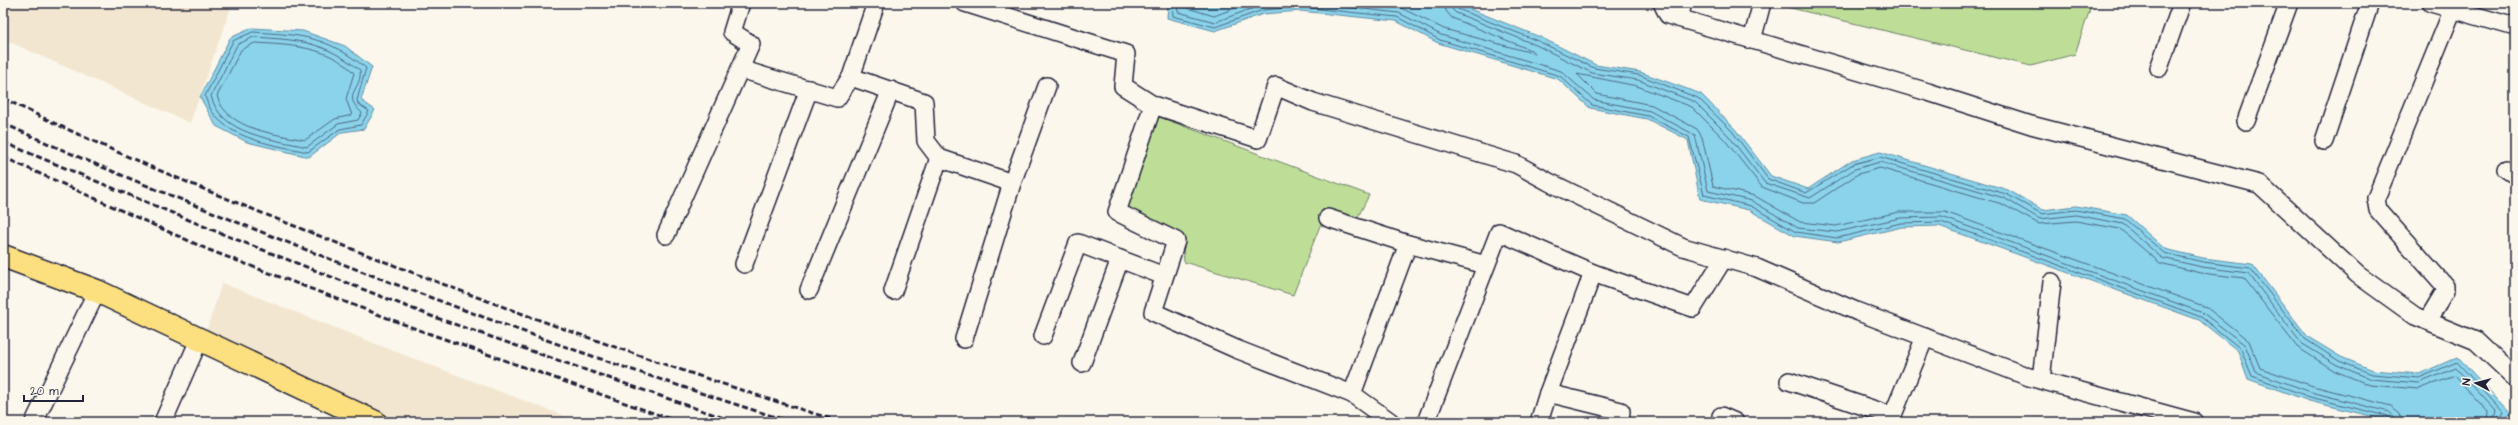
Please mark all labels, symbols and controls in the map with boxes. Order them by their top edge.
north arrow [2456,363,2496,403]
scale bar [24,377,83,403]
text: N [2459,377,2474,386]
text: 20 m [30,383,59,400]

